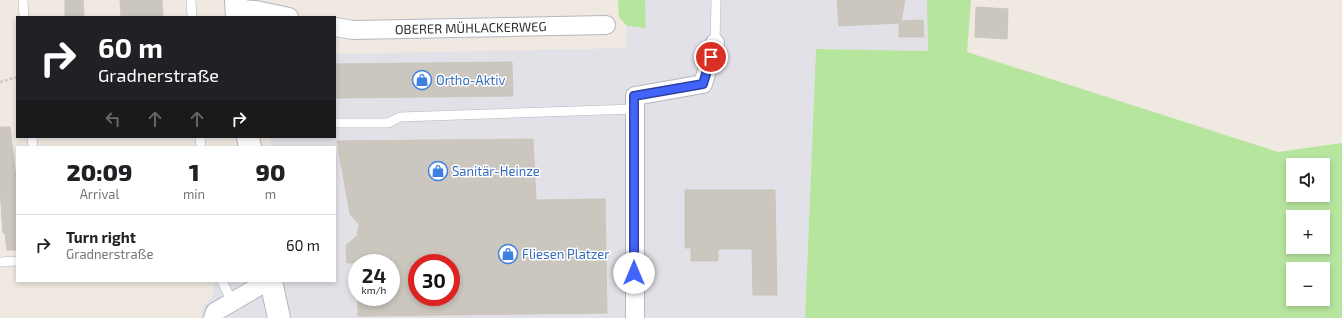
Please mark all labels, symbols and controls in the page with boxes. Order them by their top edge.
street label: OBERER MÜHLACKERWEG [395,18,547,37]
text: 60 m [98,30,163,64]
icon: right [32,32,84,84]
pin [694,40,728,74]
icon: arrive [700,46,722,68]
text: Gradnerstraße [98,64,219,86]
shop icon: Ortho-Aktiv [411,69,433,91]
place label: Ortho-Aktiv [436,72,506,88]
icon: left [102,108,124,130]
icon: ahead [144,108,166,130]
icon: ahead [186,108,208,130]
icon: right [228,108,250,130]
text: 20:09 [66,157,133,186]
text: 1 [189,157,199,186]
text: 90 [256,157,286,186]
map controls [1286,158,1330,306]
button: sound [1286,158,1330,202]
shop icon: Sanitär-Heinze [427,160,449,182]
place label: Sanitär-Heinze [452,163,540,179]
text: Arrival [80,186,119,202]
text: min [183,186,205,202]
text: m [265,186,276,202]
button: + [1286,210,1330,254]
text: Turn right [66,228,136,246]
icon: right [32,234,54,256]
text: 60 m [286,236,320,254]
shop icon: Fliesen Platzer [497,243,519,265]
text: Gradnerstraße [66,246,153,262]
place label: Fliesen Platzer [522,246,610,262]
position arrow [613,252,655,294]
speed limit sign: 30 [408,254,460,306]
button: − [1286,262,1330,306]
text: 24 [362,263,386,287]
text: km/h [362,284,386,296]

